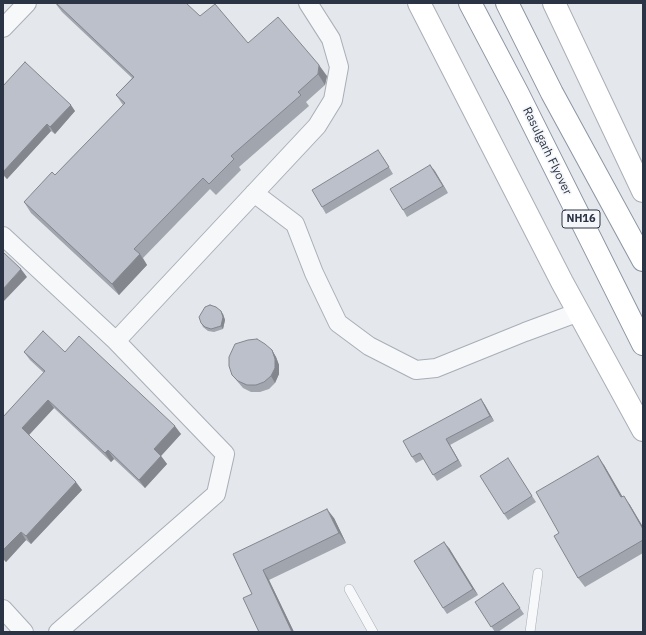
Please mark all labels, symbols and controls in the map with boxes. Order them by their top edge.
street label: Rasulgarh Flyover [520,105,574,197]
road number: NH16 [562,210,600,228]

